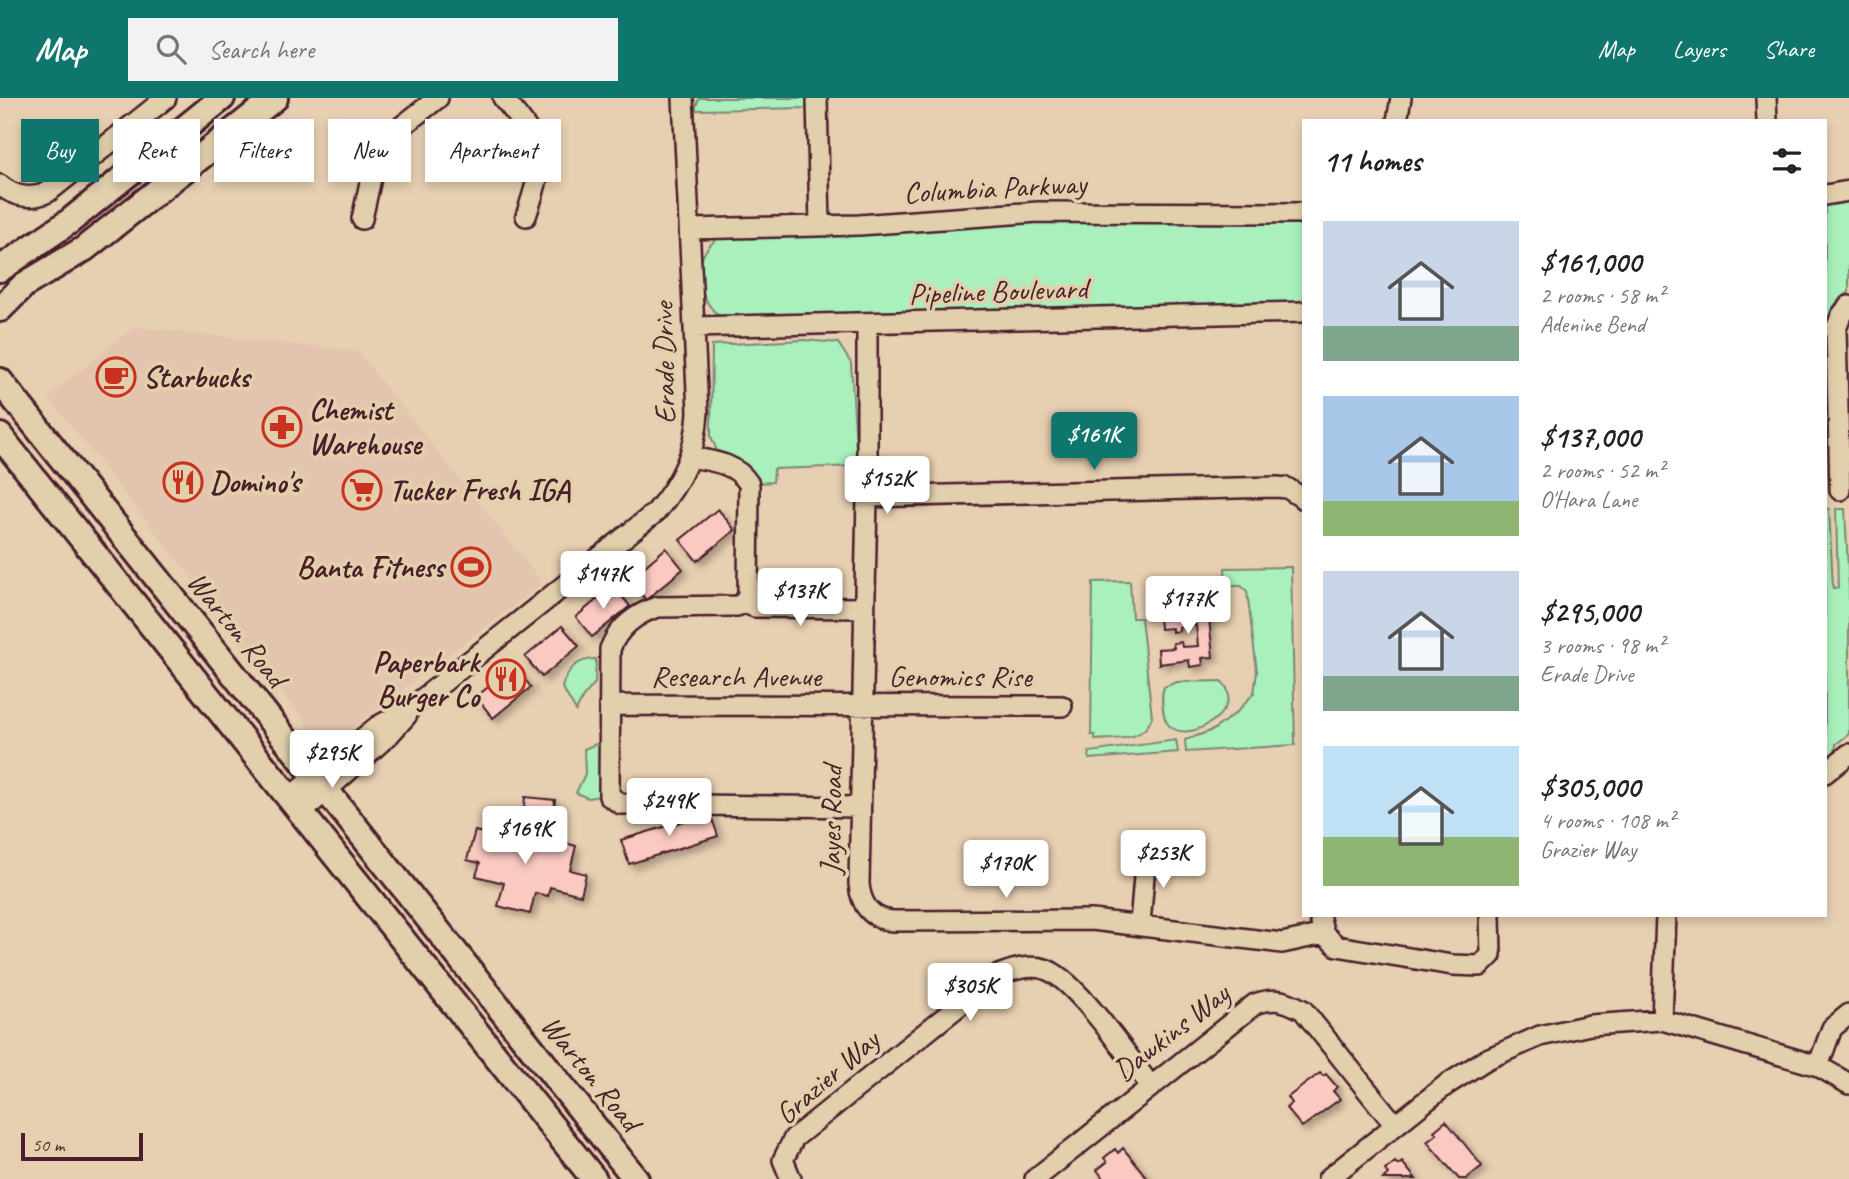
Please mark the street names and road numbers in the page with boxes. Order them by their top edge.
street label: Columbia Parkway [903,164,1090,212]
street label: Pipeline Boulevard [908,269,1092,313]
street label: Erade Drive [644,300,684,424]
street label: Warton Road [179,563,298,698]
street label: Research Avenue [651,657,823,695]
street label: Genomics Rise [889,657,1034,695]
street label: Jayes Road [811,761,851,877]
street label: Dawkins Way [1105,974,1238,1089]
street label: Warton Road [533,1007,652,1142]
street label: Grazier Way [767,1020,889,1133]

